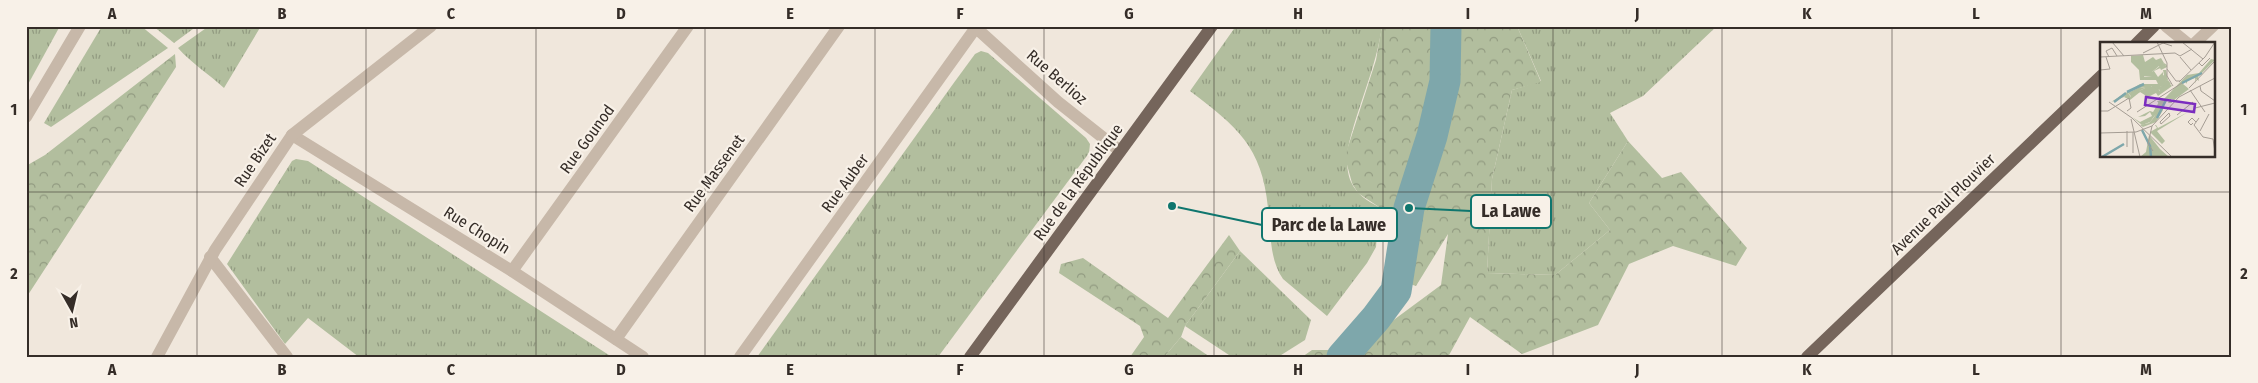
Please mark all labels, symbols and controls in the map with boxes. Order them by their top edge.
text: A [107,4,117,23]
text: B [278,4,287,23]
text: C [447,4,456,23]
text: D [616,4,626,23]
text: E [786,4,794,23]
text: F [956,4,964,23]
text: G [1124,4,1134,23]
text: H [1293,4,1303,23]
text: I [1466,4,1470,23]
text: J [1634,4,1639,23]
text: K [1802,4,1812,23]
text: L [1972,4,1980,23]
text: M [2140,4,2152,23]
inset map [2100,42,2216,158]
street label: Rue Berlioz [1023,46,1091,108]
text: 1 [11,100,17,119]
text: 1 [2241,100,2247,119]
street label: Rue Gounod [556,101,618,177]
street label: Rue de la République [1029,120,1127,244]
street label: Rue Bizet [230,129,280,191]
street label: Rue Massenet [680,130,749,215]
street label: Avenue Paul Plouvier [1887,149,1999,259]
street label: Rue Auber [817,150,873,216]
callout: La Lawe [1471,195,1551,228]
text: La Lawe [1481,200,1541,222]
street label: Rue Chopin [440,202,514,258]
callout: Parc de la Lawe [1262,208,1397,241]
text: Parc de la Lawe [1272,214,1386,236]
text: 2 [9,264,18,283]
text: 2 [2239,264,2248,283]
north arrow [48,286,98,336]
text: N [68,313,79,331]
text: A [107,360,117,379]
text: B [278,360,287,379]
text: C [447,360,456,379]
text: D [616,360,626,379]
text: E [786,360,794,379]
text: F [956,360,964,379]
text: G [1124,360,1134,379]
text: H [1293,360,1303,379]
text: I [1466,360,1470,379]
text: J [1634,360,1639,379]
text: K [1802,360,1812,379]
text: L [1972,360,1980,379]
text: M [2140,360,2152,379]

